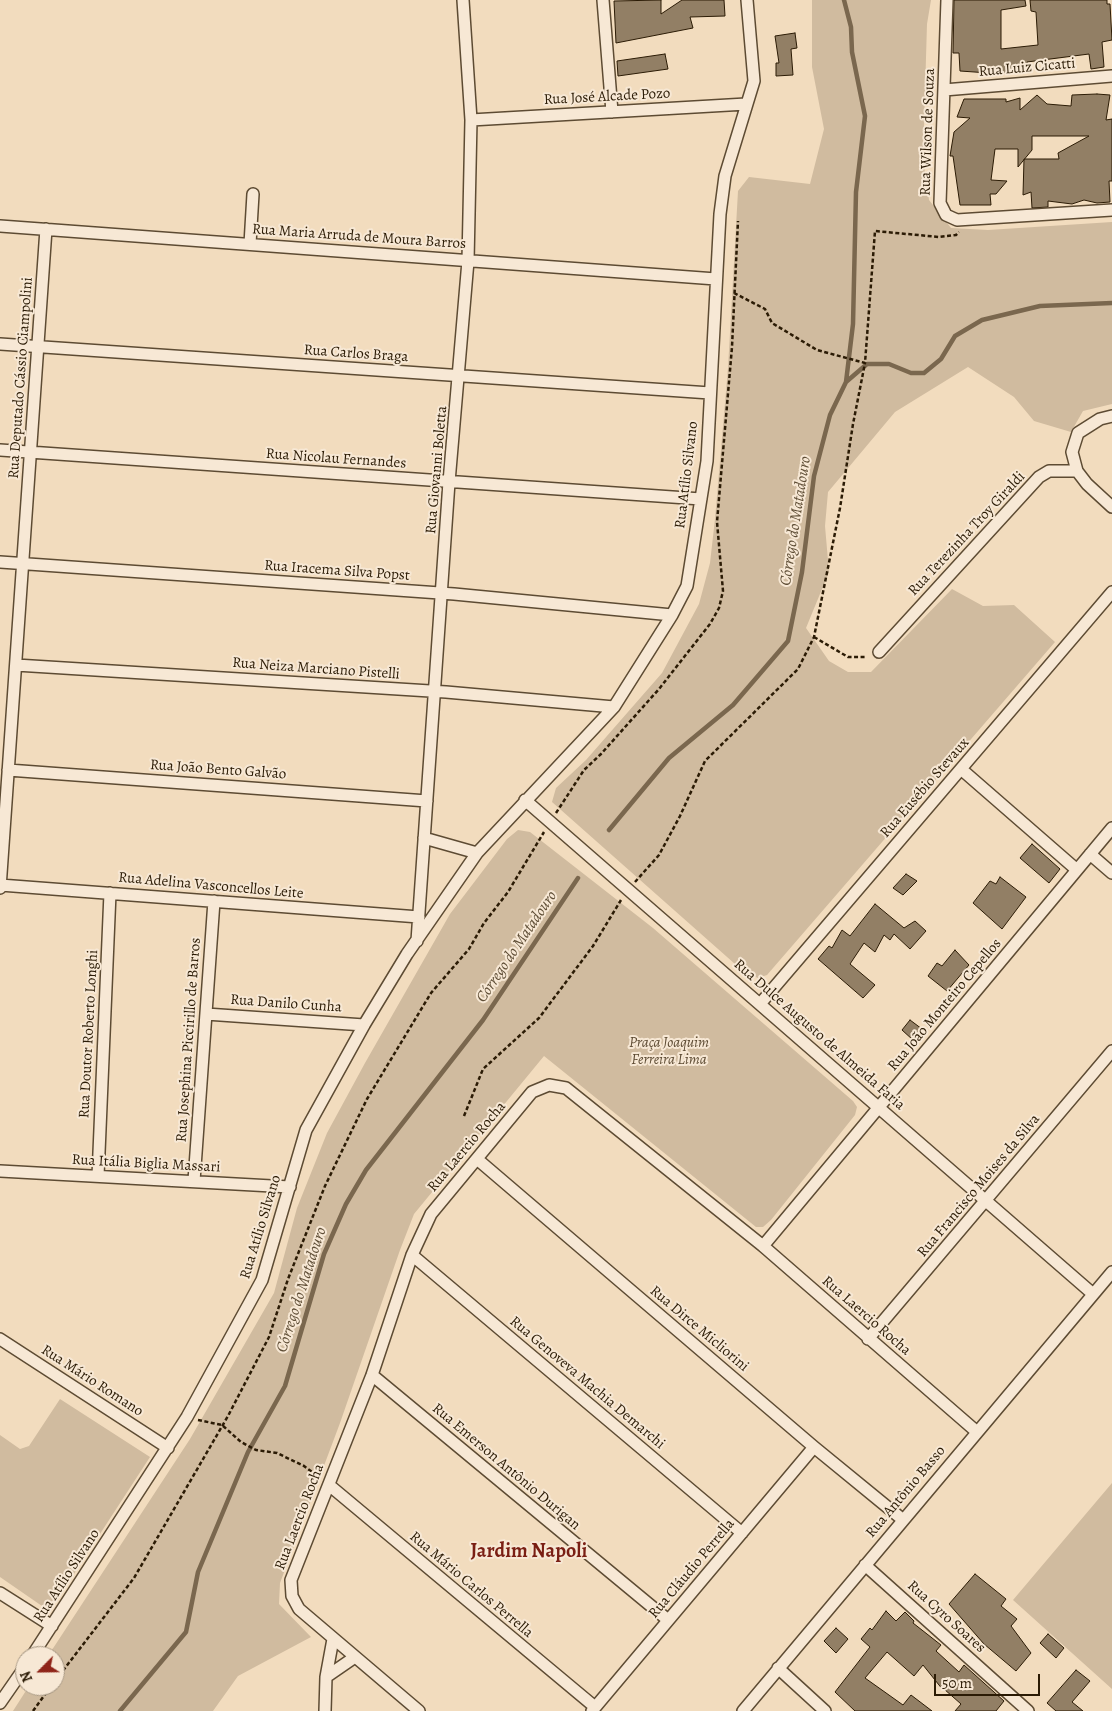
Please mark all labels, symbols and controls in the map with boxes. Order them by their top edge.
street label: Rua Luiz Cicatti [978,55,1076,81]
street label: Rua Wilson de Souza [917,68,939,196]
street label: Rua José Alcade Pozo [543,85,671,109]
street label: Rua Maria Arruda de Moura Barros [251,221,467,253]
street label: Rua Deputado Cássio Ciampolini [5,277,37,479]
street label: Rua Carlos Braga [303,341,409,367]
street label: Rua Giovanni Boletta [422,405,452,535]
street label: Rua Atílio Silvano [671,420,703,530]
street label: Rua Nicolau Fernandes [265,445,407,473]
water label: Córrego do Matadouro [776,455,816,587]
street label: Rua Terezinha Troy Giraldi [905,468,1029,600]
street label: Rua Iracema Silva Popst [264,557,410,585]
street label: Rua Neiza Marciano Pistelli [232,654,400,684]
street label: Rua Eusébio Stevaux [877,734,973,842]
street label: Rua João Bento Galvão [149,756,287,784]
street label: Rua Adelina Vasconcellos Leite [118,869,304,903]
water label: Córrego do Matadouro [473,887,561,1007]
street label: Rua João Monteiro Cepellos [884,935,1006,1075]
street label: Rua Josephina Piccirillo de Barros [173,937,205,1143]
street label: Rua Doutor Roberto Longhi [76,949,102,1119]
street label: Rua Dulce Augusto de Almeida Faria [730,956,908,1114]
street label: Rua Danilo Cunha [230,991,342,1017]
park label: Praça Joaquim Ferreira Lima [629,1034,709,1069]
street label: Rua Laercio Rocha [424,1098,510,1196]
street label: Rua Francisco Moises da Silva [914,1111,1044,1261]
street label: Rua Itália Biglia Massari [71,1151,221,1177]
street label: Rua Atílio Silvano [237,1173,285,1281]
water label: Córrego do Matadouro [273,1225,331,1355]
street label: Rua Laercio Rocha [818,1272,914,1360]
street label: Rua Dirce Micliorini [646,1282,752,1376]
street label: Rua Genoveva Machia Demarchi [506,1313,668,1453]
street label: Rua Mário Romano [38,1341,146,1421]
street label: Rua Emerson Antônio Durigan [428,1400,584,1534]
street label: Rua Antônio Basso [862,1442,950,1542]
street label: Rua Laercio Rocha [271,1461,329,1573]
street label: Rua Cláudio Perrella [645,1516,739,1622]
street label: Rua Atílio Silvano [30,1526,104,1626]
street label: Rua Mário Carlos Perrella [406,1528,536,1642]
district label: Jardim Napoli [471,1540,587,1564]
street label: Rua Cyro Soares [903,1577,989,1657]
north arrow [15,1646,65,1696]
scale bar [937,1664,1043,1696]
text: N [16,1668,37,1685]
text: 50 m [942,1673,972,1693]

